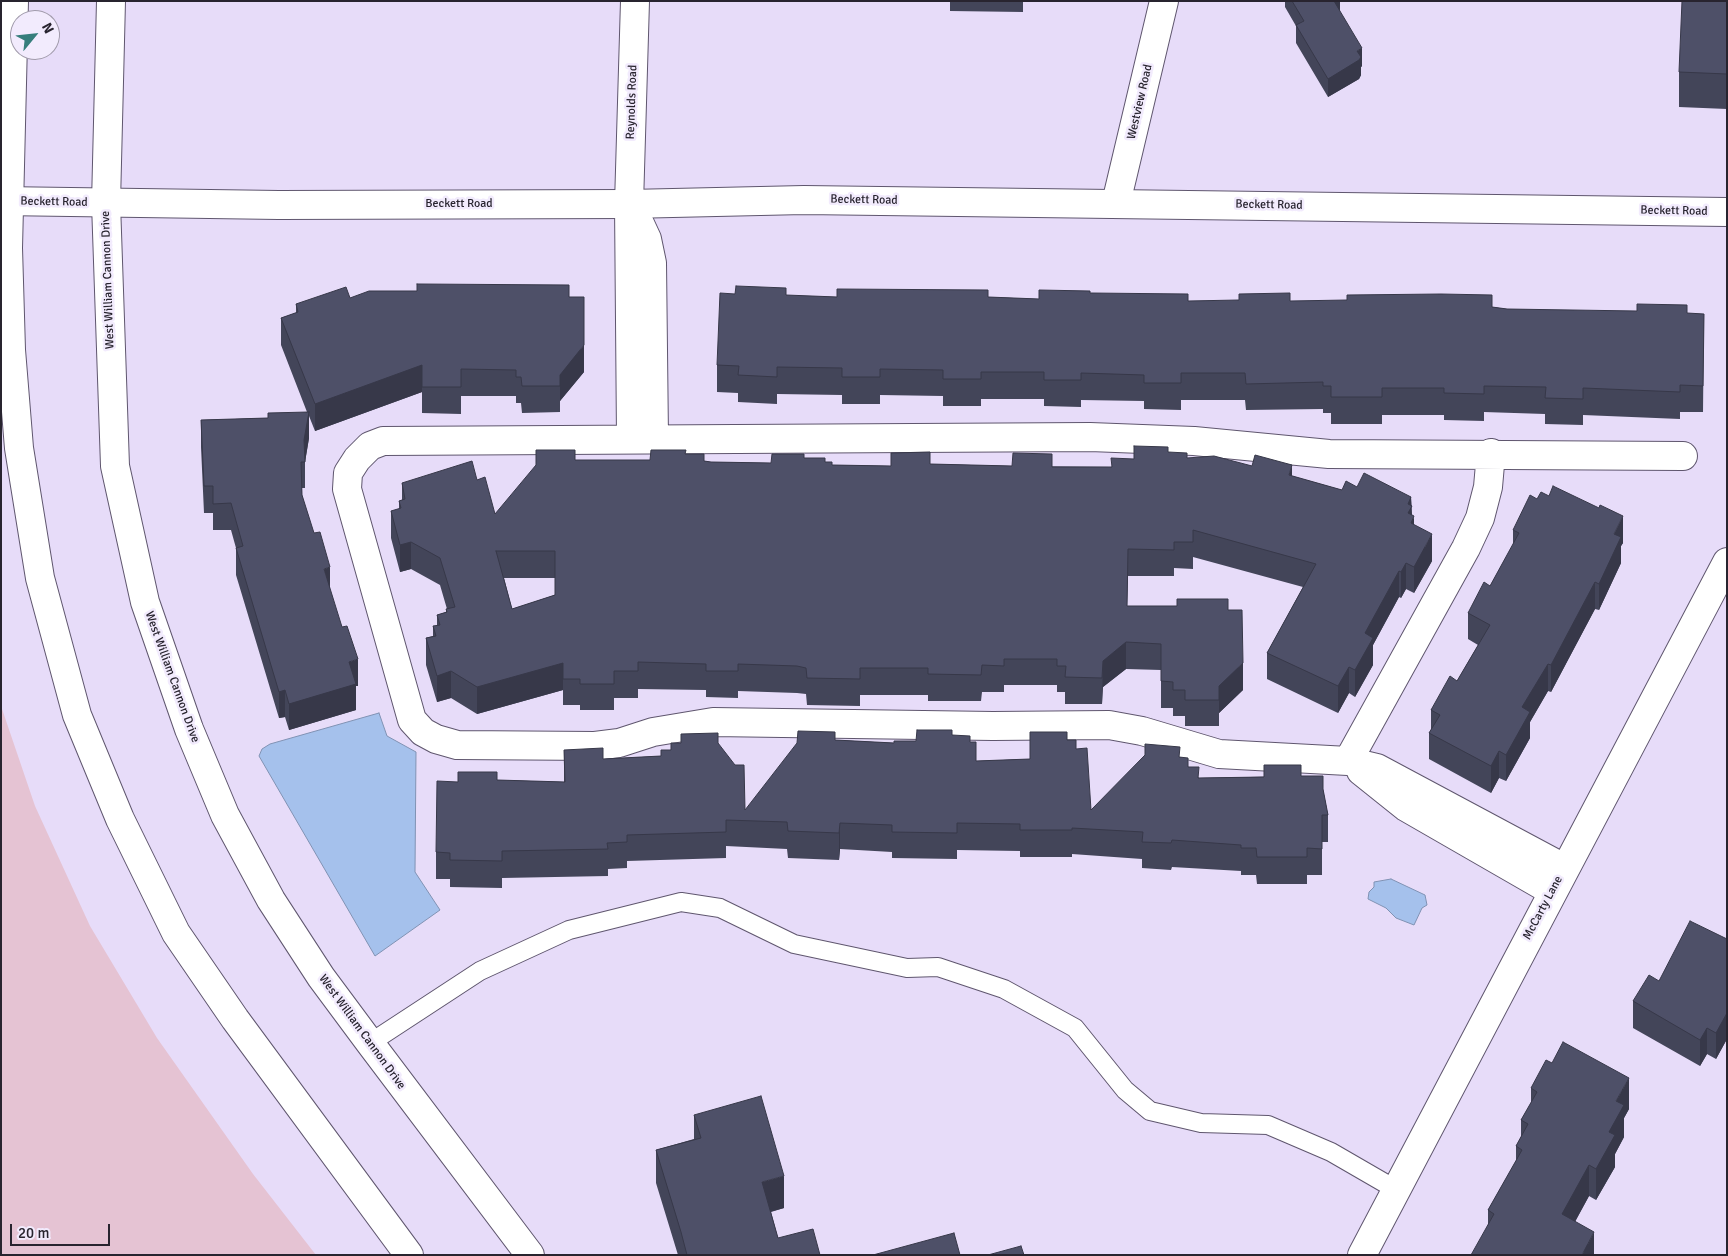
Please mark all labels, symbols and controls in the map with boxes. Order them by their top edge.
north arrow [10,10,60,60]
text: N [38,20,58,36]
street label: Westview Road [1124,63,1156,141]
street label: Reynolds Road [624,64,640,140]
street label: Beckett Road [830,192,898,208]
street label: Beckett Road [20,194,88,210]
street label: Beckett Road [425,197,493,211]
street label: Beckett Road [1235,197,1303,213]
street label: Beckett Road [1640,203,1708,219]
street label: West William Cannon Drive [98,211,118,349]
street label: West William Cannon Drive [142,610,202,744]
street label: McCarty Lane [1520,873,1566,943]
street label: West William Cannon Drive [316,972,408,1092]
scale bar [12,1214,112,1246]
text: 20 m [18,1224,49,1242]

